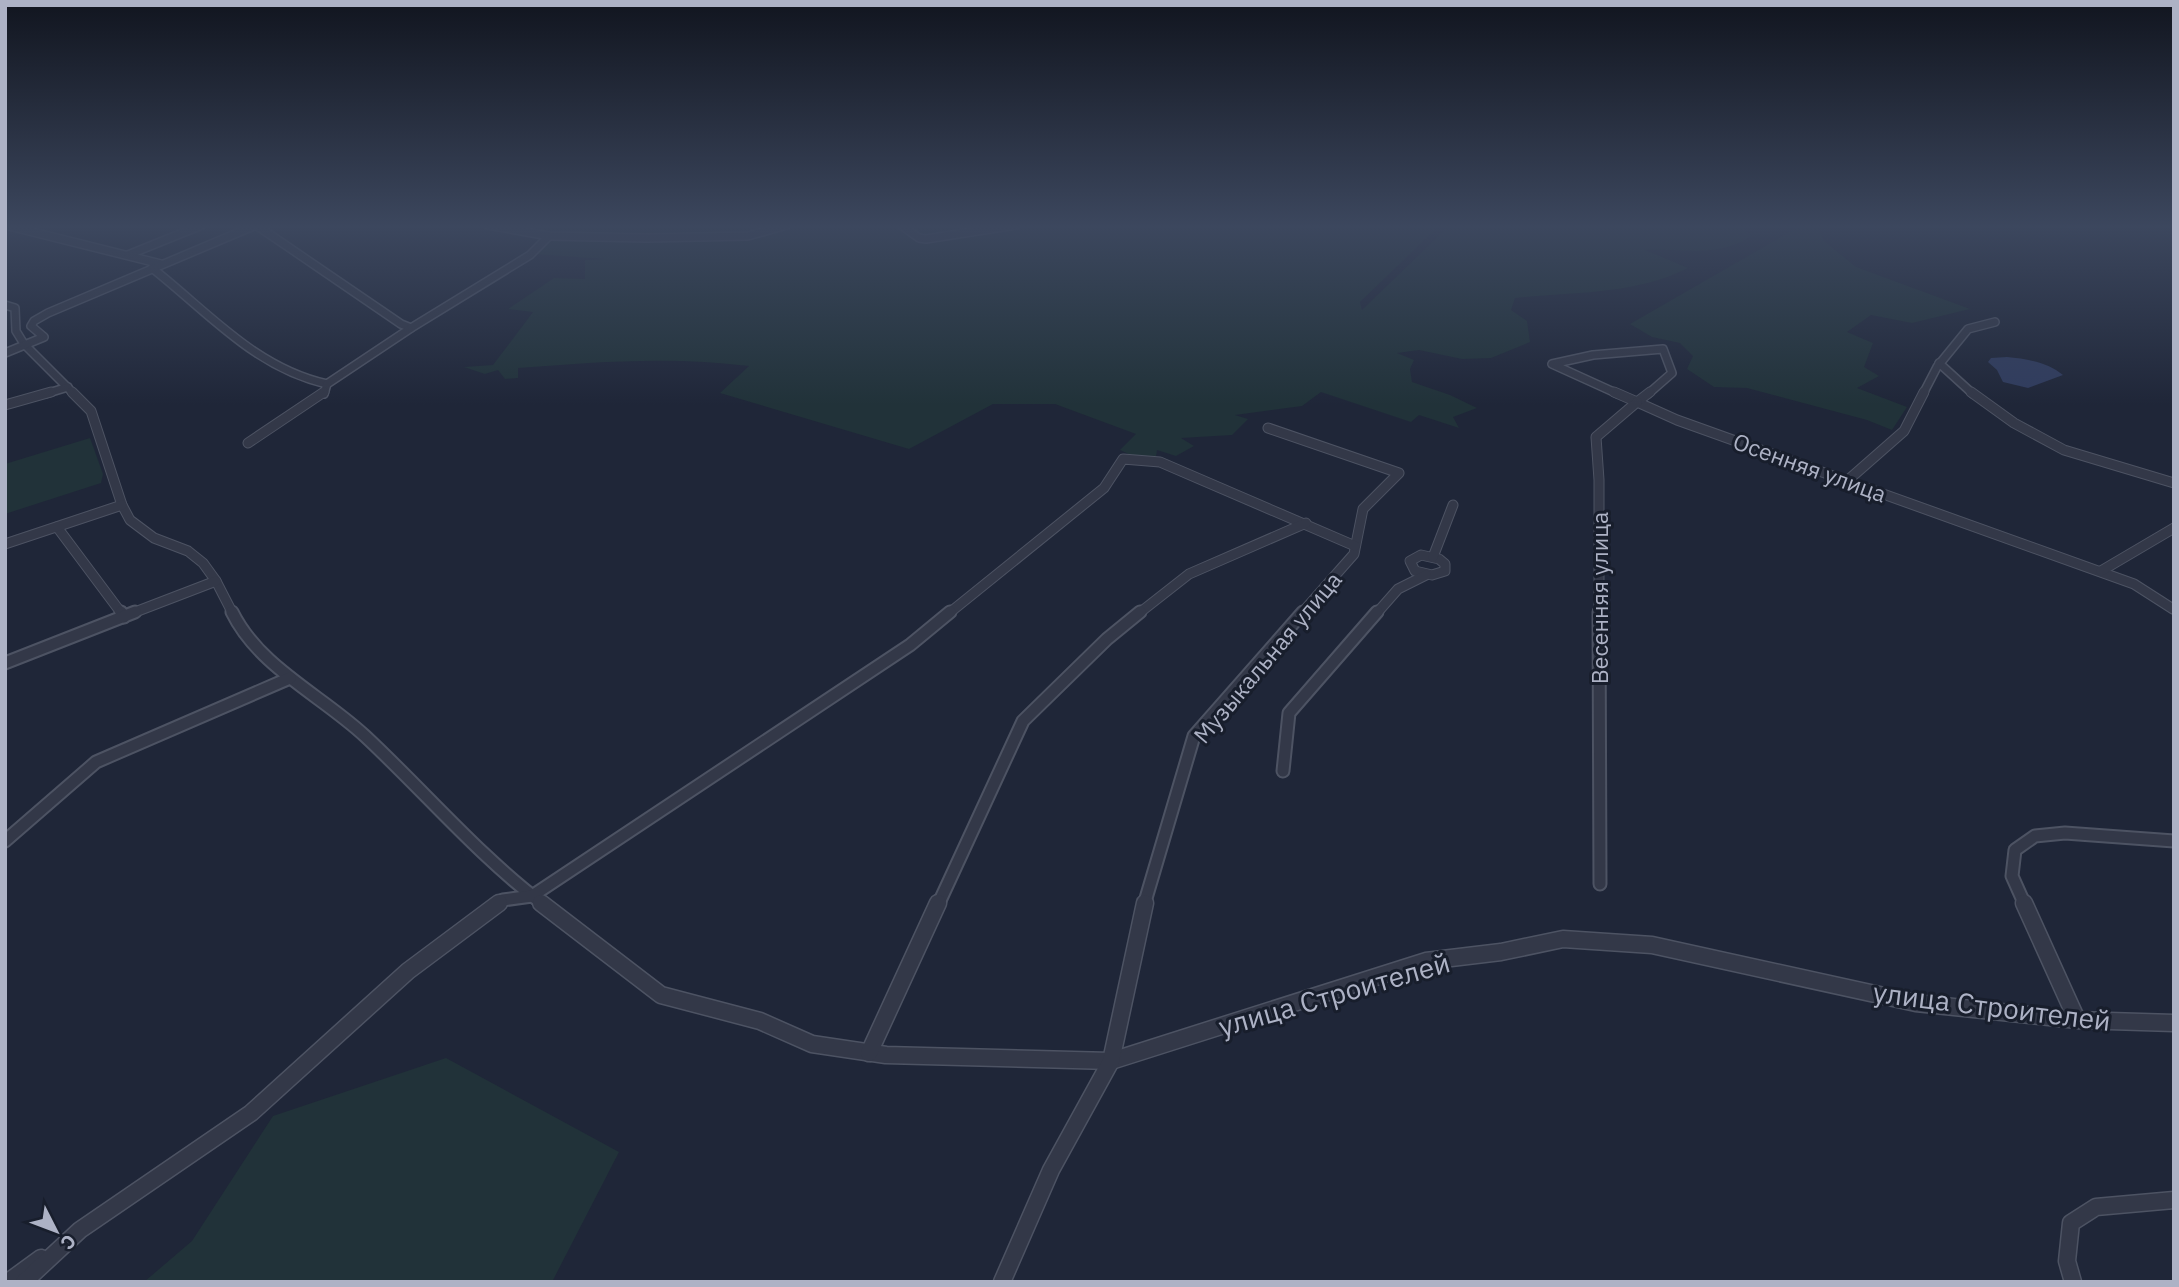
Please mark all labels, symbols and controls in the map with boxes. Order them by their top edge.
street label: Осенняя улица [1729,425,1891,509]
street label: Весенняя улица [1584,512,1614,684]
street label: Музыкальная улица [1186,565,1348,749]
street label: улица Строителей [1214,943,1454,1045]
street label: улица Строителей [1871,973,2113,1039]
north arrow [21,1196,91,1266]
text: С [56,1230,82,1255]

